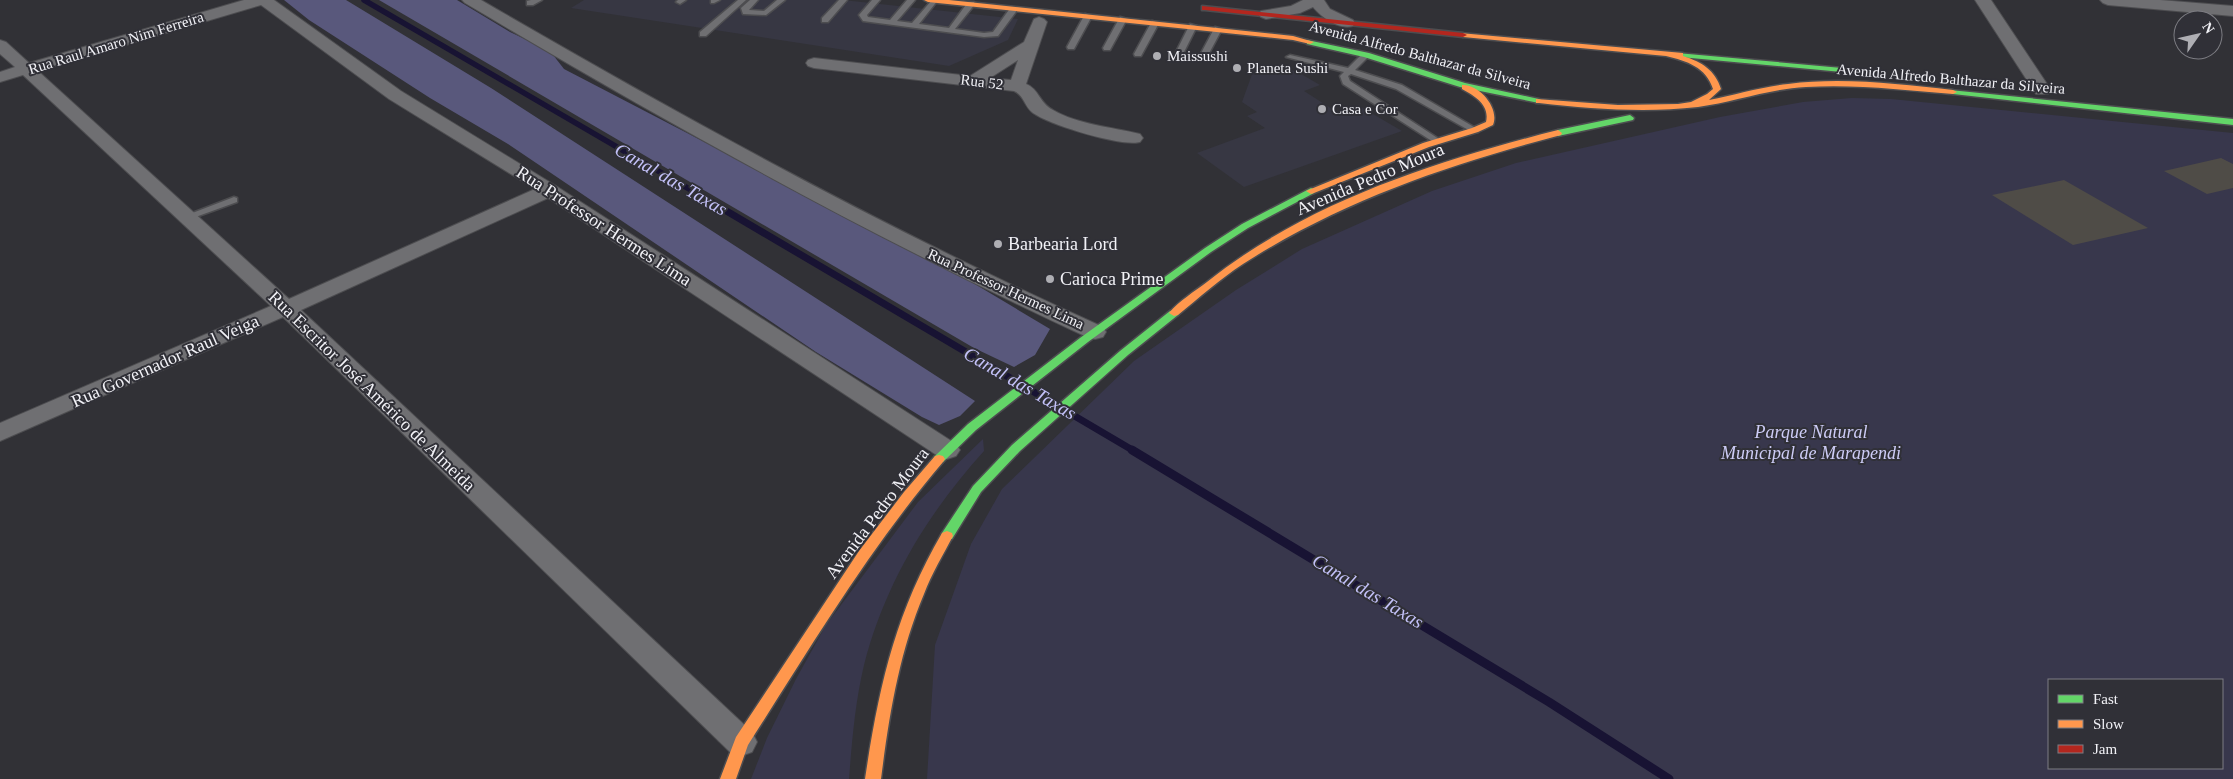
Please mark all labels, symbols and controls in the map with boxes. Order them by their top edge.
street label: Rua Raul Amaro Nim Ferreira [26,9,206,77]
north arrow [2173,10,2223,60]
street label: Avenida Alfredo Balthazar da Silveira [1307,18,1533,92]
text: N [2199,20,2217,36]
place label: Maissushi [1167,48,1228,64]
marker: Maissushi [1151,50,1163,62]
place label: Planeta Sushi [1247,60,1328,76]
street label: Avenida Alfredo Balthazar da Silveira [1836,61,2066,97]
marker: Planeta Sushi [1231,62,1243,74]
street label: Rua 52 [960,71,1004,93]
place label: Casa e Cor [1332,101,1398,117]
marker: Casa e Cor [1316,103,1328,115]
water label: Canal das Taxas [611,138,731,220]
street label: Avenida Pedro Moura [1293,139,1447,219]
street label: Rua Professor Hermes Lima [513,162,695,290]
place label: Barbearia Lord [1008,234,1117,254]
marker: Barbearia Lord [992,238,1004,250]
street label: Rua Professor Hermes Lima [925,246,1087,332]
place label: Carioca Prime [1060,269,1163,289]
marker: Carioca Prime [1044,273,1056,285]
street label: Rua Escritor José Américo de Almeida [265,287,479,495]
street label: Rua Governador Raul Veiga [68,311,262,411]
water label: Canal das Taxas [960,342,1080,424]
park label: Parque Natural Municipal de Marapendi [1720,422,1901,463]
street label: Avenida Pedro Moura [821,444,933,582]
water label: Canal das Taxas [1309,550,1427,632]
legend [2048,679,2223,769]
text: Fast [2093,691,2119,707]
text: Slow [2093,716,2124,732]
text: Jam [2093,741,2117,757]

